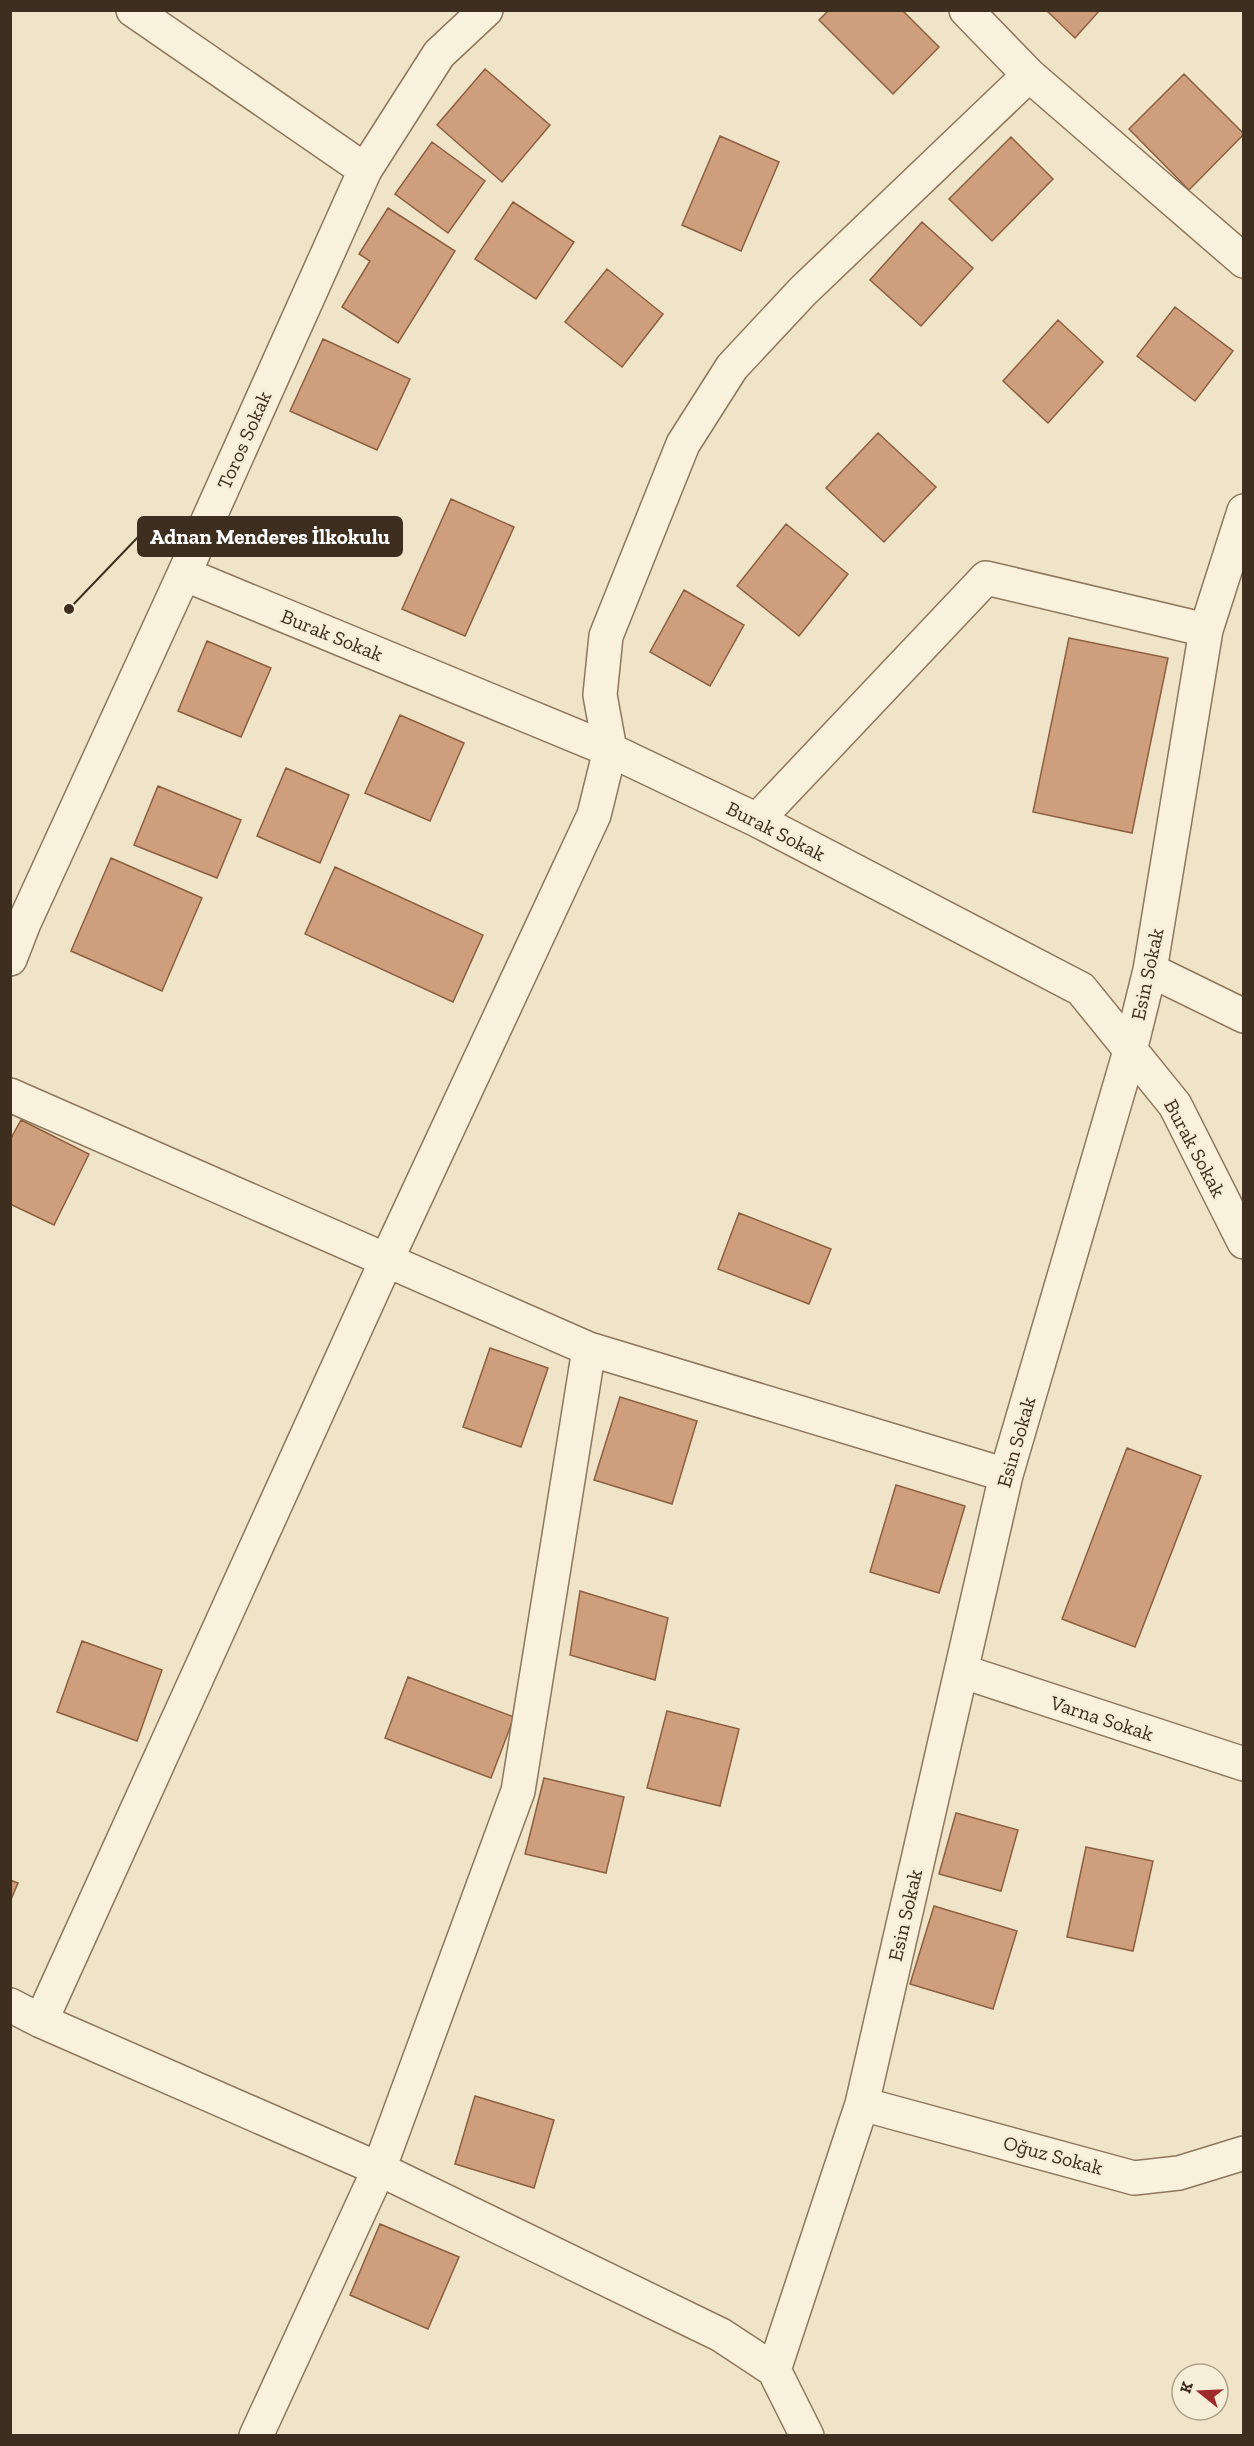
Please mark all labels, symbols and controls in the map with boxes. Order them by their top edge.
street label: Toros Sokak [212,387,277,493]
callout: Adnan Menderes İlkokulu [138,517,402,556]
text: Adnan Menderes İlkokulu [150,524,390,549]
street label: Burak Sokak [278,604,387,667]
street label: Burak Sokak [723,796,830,866]
street label: Esin Sokak [1126,925,1169,1022]
street label: Burak Sokak [1159,1095,1231,1202]
street label: Esin Sokak [992,1393,1041,1490]
street label: Varna Sokak [1047,1690,1157,1746]
street label: Esin Sokak [883,1866,927,1963]
street label: Oğuz Sokak [1001,2130,1106,2180]
north arrow [1170,2362,1230,2422]
text: K [1176,2379,1197,2396]

